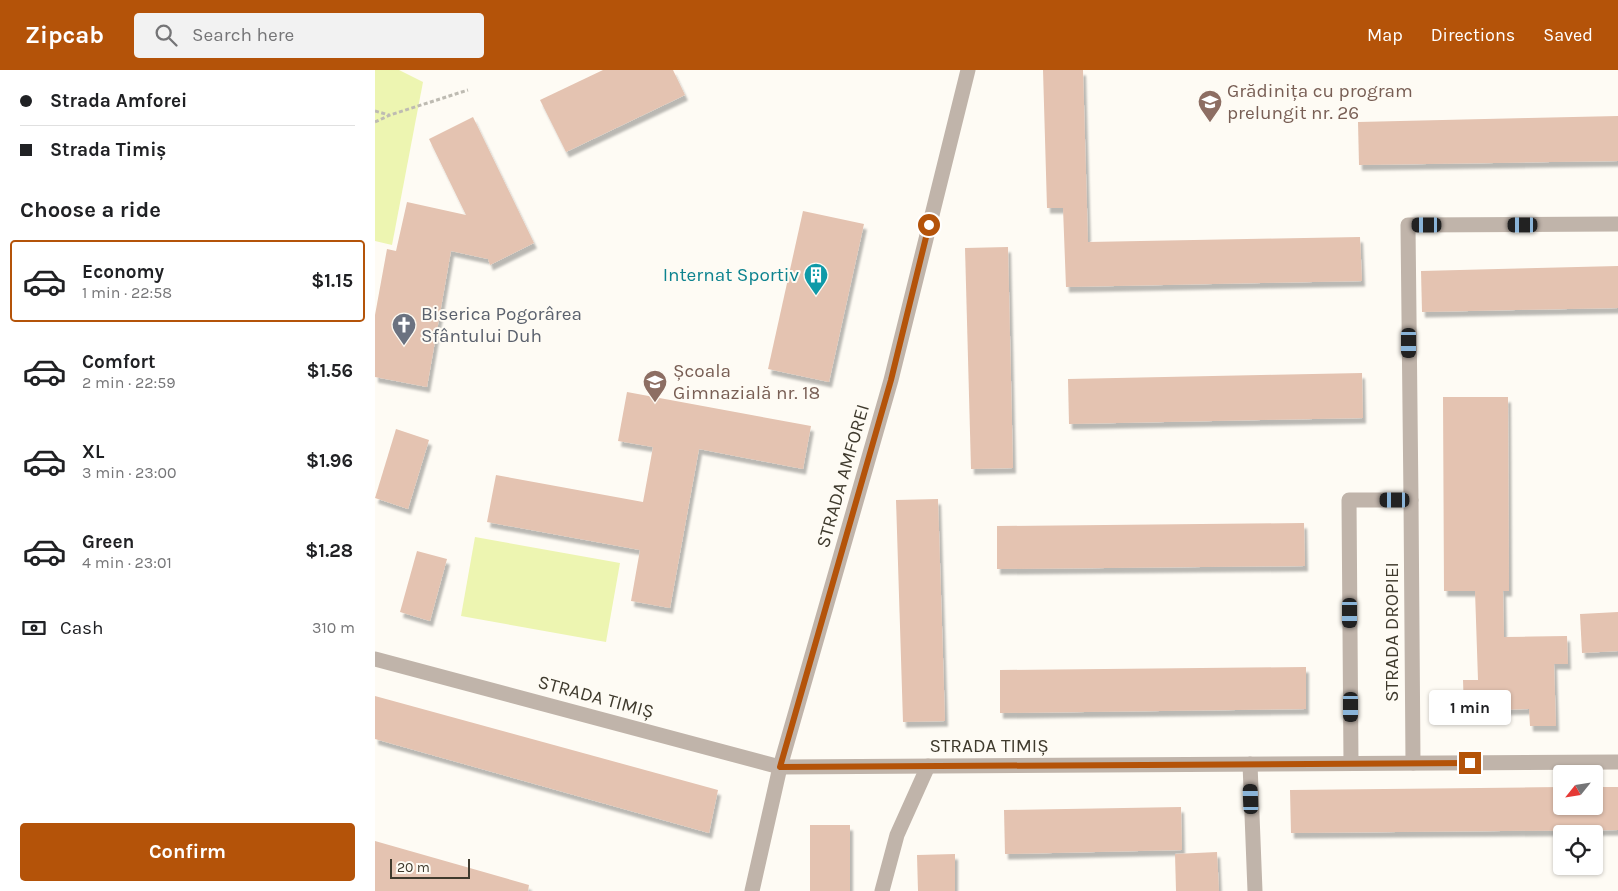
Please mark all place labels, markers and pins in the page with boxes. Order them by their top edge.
place label: Grădinița cu program prelungit nr. 26 [1227,80,1413,124]
school or university icon: Grădinița cu program prelungit nr. 26 [1197,89,1223,123]
building icon: Internat Sportiv [803,262,829,296]
place label: Internat Sportiv [663,264,799,286]
place label: Biserica Pogorârea Sfântului Duh [421,303,582,347]
church icon: Biserica Pogorârea Sfântului Duh [391,312,417,346]
place label: Școala Gimnazială nr. 18 [673,360,820,404]
school or university icon: Școala Gimnazială nr. 18 [642,369,668,403]

